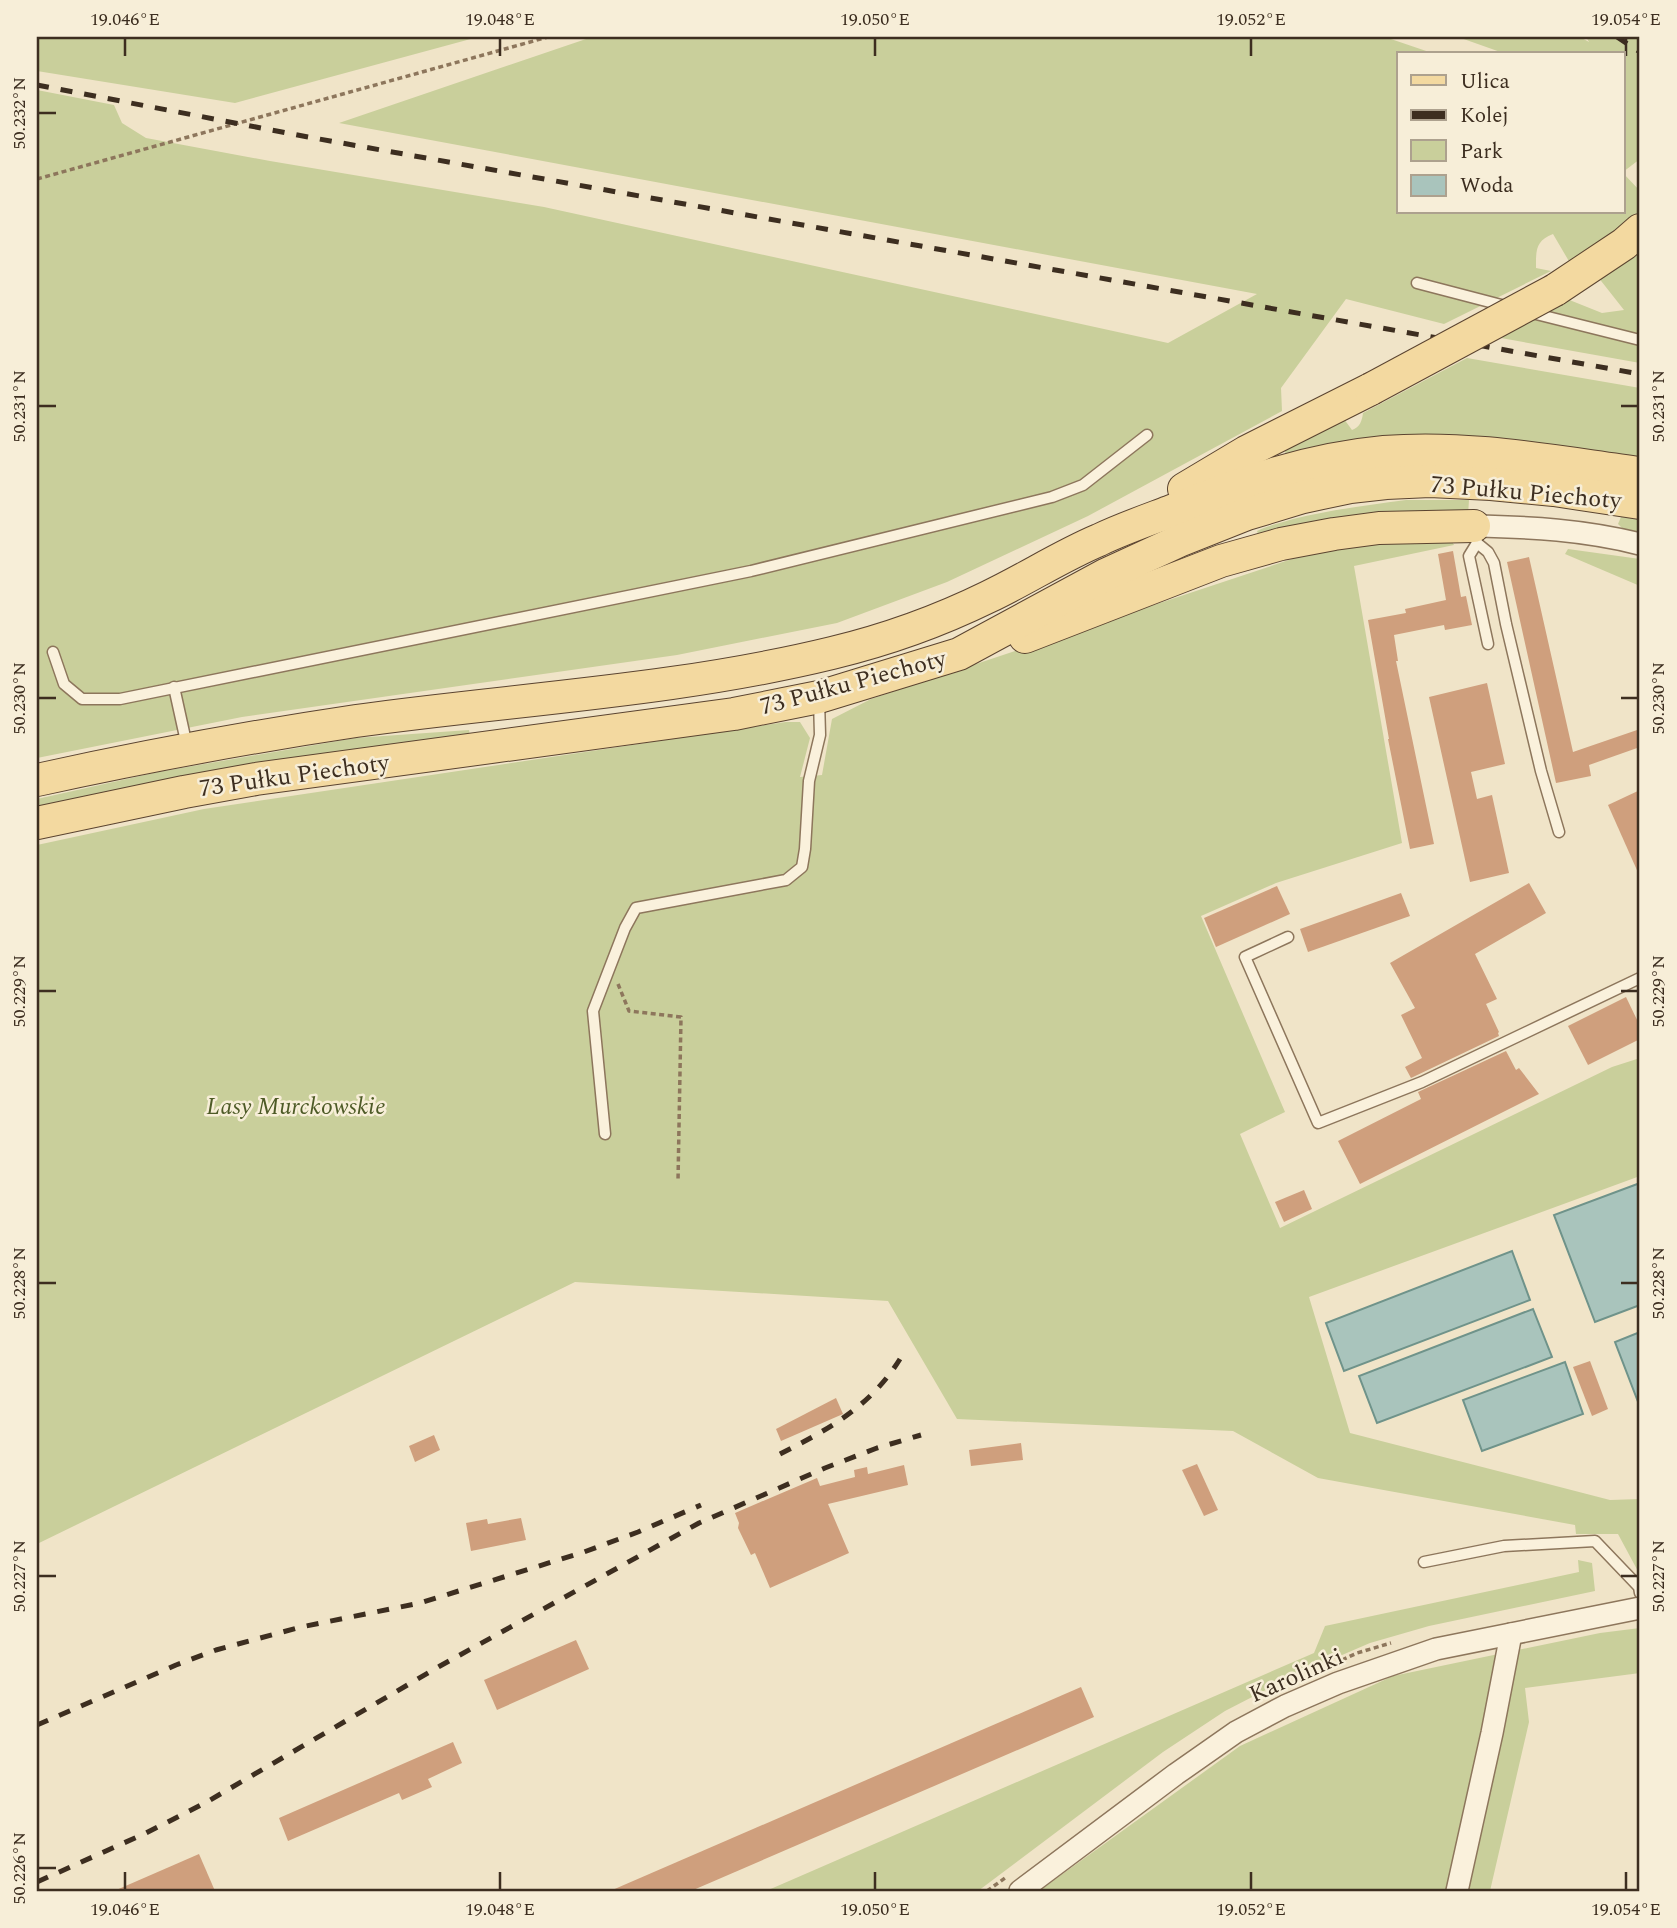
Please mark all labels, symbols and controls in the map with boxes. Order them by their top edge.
text: 19.046°E [90,6,160,33]
text: 19.048°E [465,6,535,33]
text: 19.050°E [840,6,910,33]
text: 19.052°E [1216,6,1286,33]
text: 19.054°E [1591,6,1661,33]
legend [1397,52,1624,214]
text: Ulica [1460,66,1511,98]
text: 50.232°N [6,77,33,149]
text: Kolej [1460,100,1509,132]
text: Park [1460,136,1504,168]
text: Woda [1460,170,1514,202]
text: 50.231°N [6,370,33,442]
text: 50.231°N [1645,370,1672,442]
street label: 73 Pułku Piechoty [1429,467,1624,519]
street label: 73 Pułku Piechoty [756,640,952,725]
text: 50.230°N [6,662,33,734]
text: 50.230°N [1645,662,1672,734]
street label: 73 Pułku Piechoty [197,745,393,807]
text: 50.229°N [6,955,33,1027]
text: 50.229°N [1645,955,1672,1027]
park label: Lasy Murckowskie [206,1089,386,1125]
text: 50.228°N [6,1247,33,1319]
text: 50.228°N [1645,1247,1672,1319]
text: 50.227°N [6,1540,33,1612]
text: 50.227°N [1645,1540,1672,1612]
street label: Karolinki [1243,1639,1349,1713]
text: 50.226°N [6,1832,33,1904]
text: 19.046°E [90,1896,160,1923]
text: 19.048°E [465,1896,535,1923]
text: 19.050°E [840,1896,910,1923]
text: 19.052°E [1216,1896,1286,1923]
text: 19.054°E [1591,1896,1661,1923]

